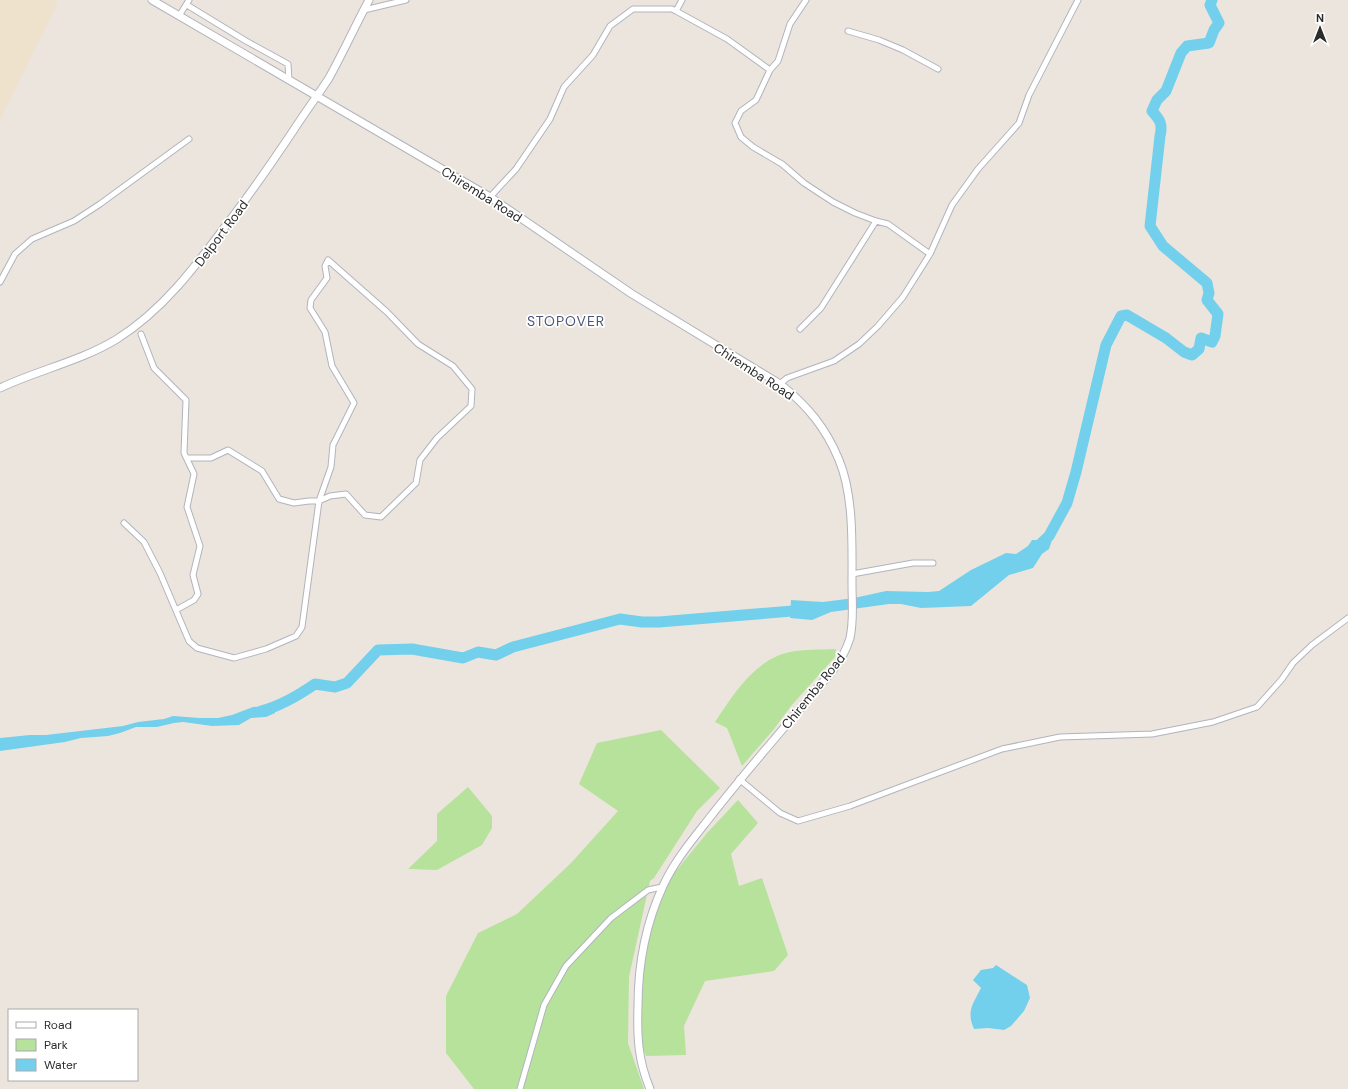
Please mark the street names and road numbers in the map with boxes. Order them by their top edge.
street label: Chiremba Road [438,163,525,226]
street label: Delport Road [191,197,252,270]
street label: Chiremba Road [710,339,797,404]
street label: Chiremba Road [778,650,849,733]

